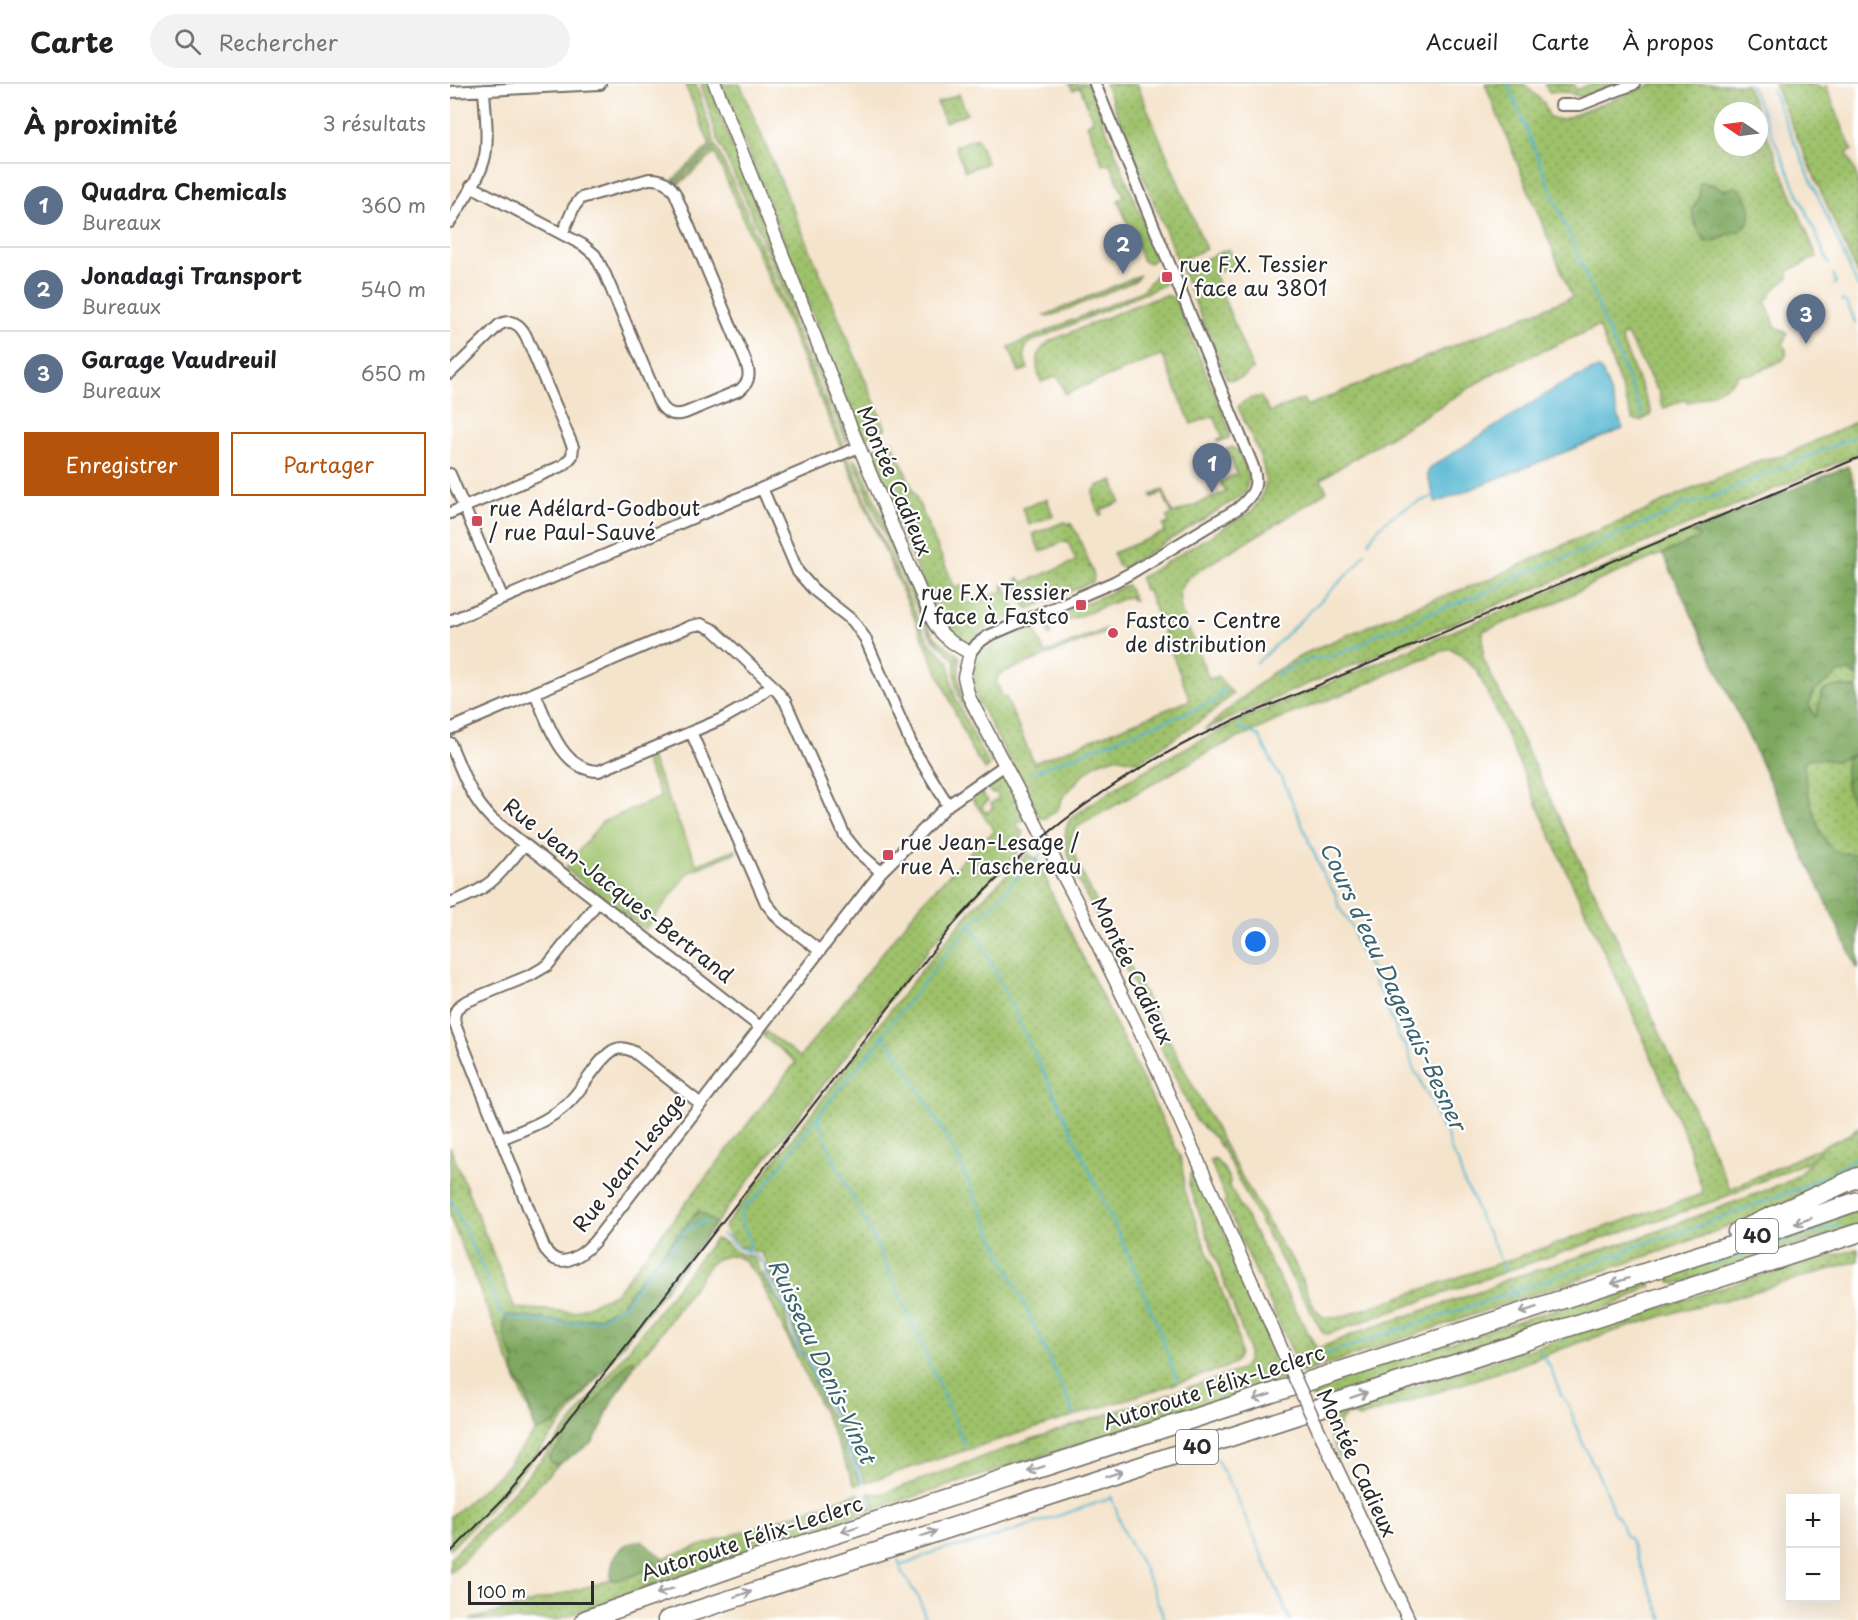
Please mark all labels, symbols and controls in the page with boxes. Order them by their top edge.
search box [150,14,570,68]
text: Carte [30,20,114,63]
icon: search [171,25,204,58]
text: Rechercher [219,25,338,58]
text: Accueil [1426,25,1498,57]
text: Carte [1531,25,1589,57]
text: À propos [1622,25,1714,57]
text: Contact [1747,25,1828,57]
north arrow [1714,102,1768,156]
text: À proximité [24,104,178,143]
text: 3 résultats [323,108,426,138]
text: Quadra Chemicals [81,174,287,207]
text: 1 [39,190,48,220]
text: 360 m [360,190,426,220]
text: Bureaux [81,207,161,237]
pin: 2 [1104,224,1142,274]
place label: rue F.X. Tessier / face au 3801 [1179,247,1328,303]
text: Jonadagi Transport [81,258,302,291]
marker: rue F.X. Tessier / face au 3801 [1160,270,1174,284]
text: 2 [36,274,51,304]
text: 540 m [360,274,426,304]
text: Bureaux [81,291,161,321]
pin: 3 [1786,294,1826,344]
text: Garage Vaudreuil [81,342,277,375]
text: 3 [37,358,50,388]
text: 650 m [361,358,426,388]
text: Bureaux [81,375,161,405]
street label: Montée Cadieux [850,400,942,560]
button: Enregistrer [24,432,219,496]
button: Partager [231,432,426,496]
pin: 1 [1192,444,1232,493]
place label: rue Adélard-Godbout / rue Paul-Sauvé [489,491,700,547]
marker: rue Adélard-Godbout / rue Paul-Sauvé [470,514,484,528]
place label: rue F.X. Tessier / face à Fastco [919,575,1069,631]
marker: rue F.X. Tessier / face à Fastco [1074,598,1088,612]
place label: Fastco - Centre de distribution [1125,603,1281,659]
marker: Fastco - Centre de distribution [1106,626,1120,640]
street label: Rue Jean-Jacques-Bertrand [497,789,741,990]
place label: rue Jean-Lesage / rue A. Taschereau [900,825,1081,881]
water label: Cours d'eau Dagenais-Besner [1313,836,1477,1138]
marker: rue Jean-Lesage / rue A. Taschereau [881,848,895,862]
street label: Montée Cadieux [1084,891,1183,1049]
your location [1241,927,1270,956]
street label: Rue Jean-Lesage [564,1085,693,1238]
one-way arrow [1794,1216,1813,1227]
road number: 40 [1736,1219,1778,1253]
water label: Ruisseau Denis-Vinet [761,1253,887,1471]
one-way arrow [1611,1276,1630,1287]
one-way arrow [1519,1306,1538,1317]
street label: Autoroute Félix-Leclerc [1098,1335,1329,1437]
street label: Montée Cadieux [1309,1383,1406,1542]
one-way arrow [1349,1389,1368,1400]
one-way arrow [1253,1392,1272,1403]
road number: 40 [1176,1430,1218,1464]
one-way arrow [1027,1465,1046,1476]
one-way arrow [1104,1468,1123,1479]
street label: Autoroute Félix-Leclerc [636,1486,867,1588]
map controls [1786,1494,1840,1602]
button: + [1786,1494,1840,1548]
one-way arrow [841,1525,860,1536]
one-way arrow [918,1528,937,1539]
button: − [1786,1548,1840,1602]
scale bar [468,1578,594,1606]
text: 100 m [477,1579,526,1603]
one-way arrow [656,1586,675,1597]
one-way arrow [733,1588,752,1599]

